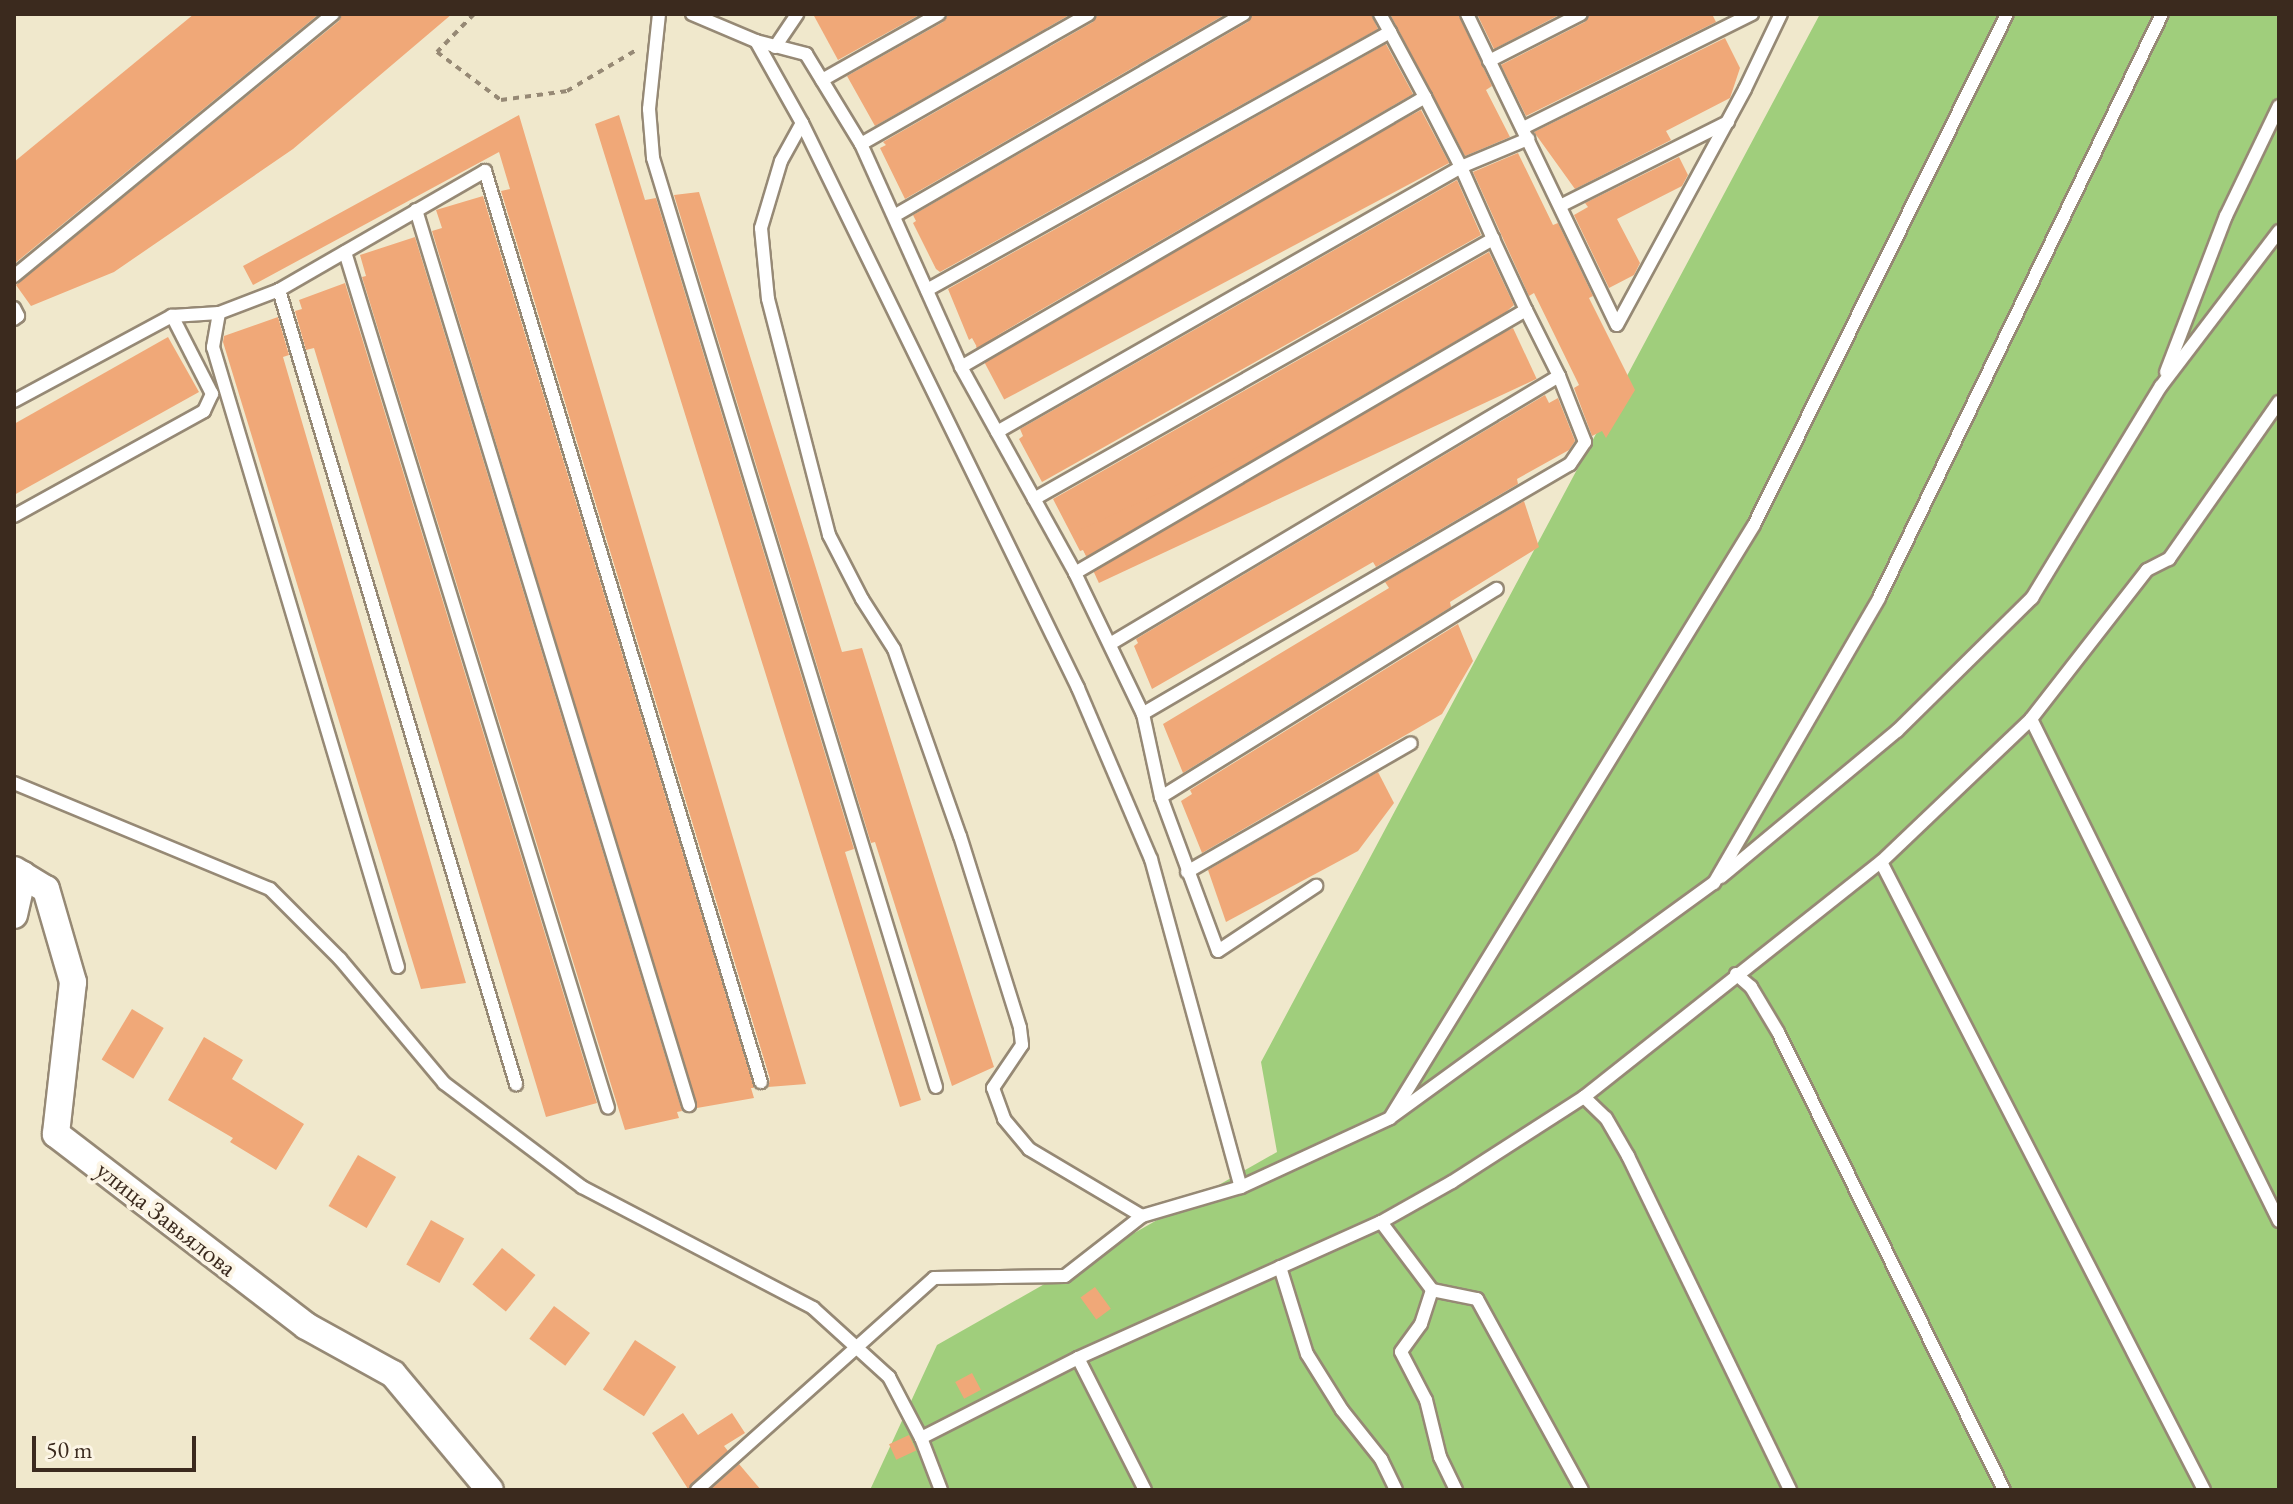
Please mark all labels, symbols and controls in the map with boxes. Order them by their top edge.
street label: улица Завьялова [90,1155,242,1283]
scale bar [36,1420,200,1470]
text: 50 m [46,1434,93,1465]

